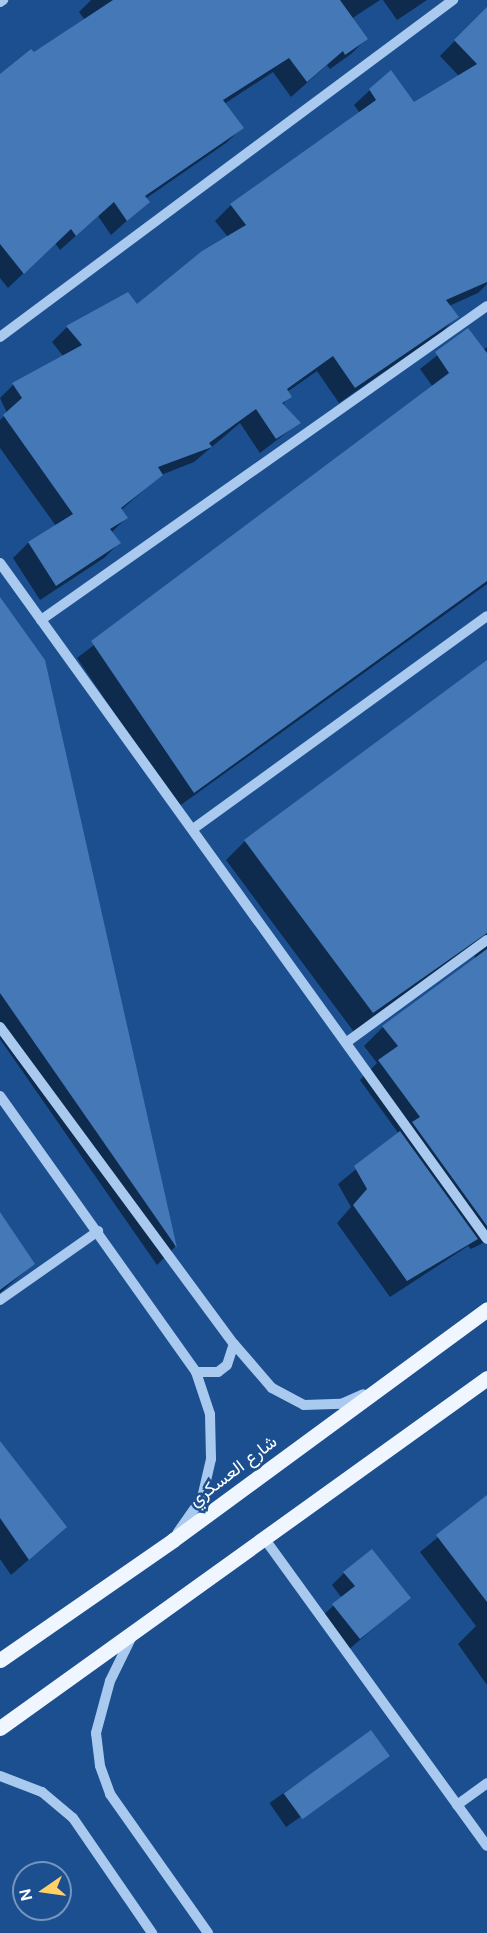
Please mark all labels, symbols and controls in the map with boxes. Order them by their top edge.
street label: شارع العسكري [185,1431,281,1511]
north arrow [12,1861,72,1921]
text: N [14,1887,37,1903]

